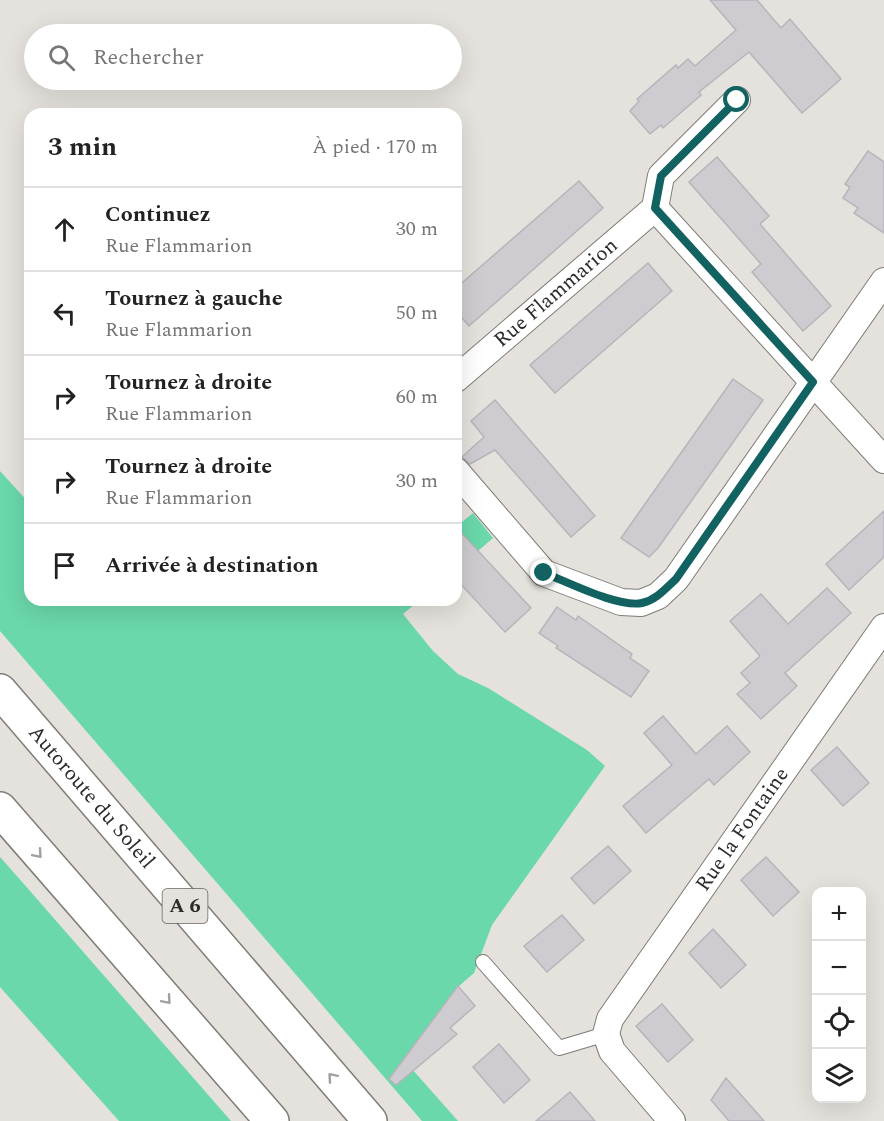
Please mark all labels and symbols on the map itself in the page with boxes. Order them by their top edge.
route start [723,86,749,112]
street label: Rue Flammarion [487,230,625,356]
route end [530,559,556,585]
street label: Autoroute du Soleil [20,718,162,876]
street label: Rue la Fontaine [688,761,797,898]
one-way arrow [31,847,42,858]
road number: A 6 [162,889,207,923]
one-way arrow [160,994,171,1004]
one-way arrow [328,1073,339,1084]

